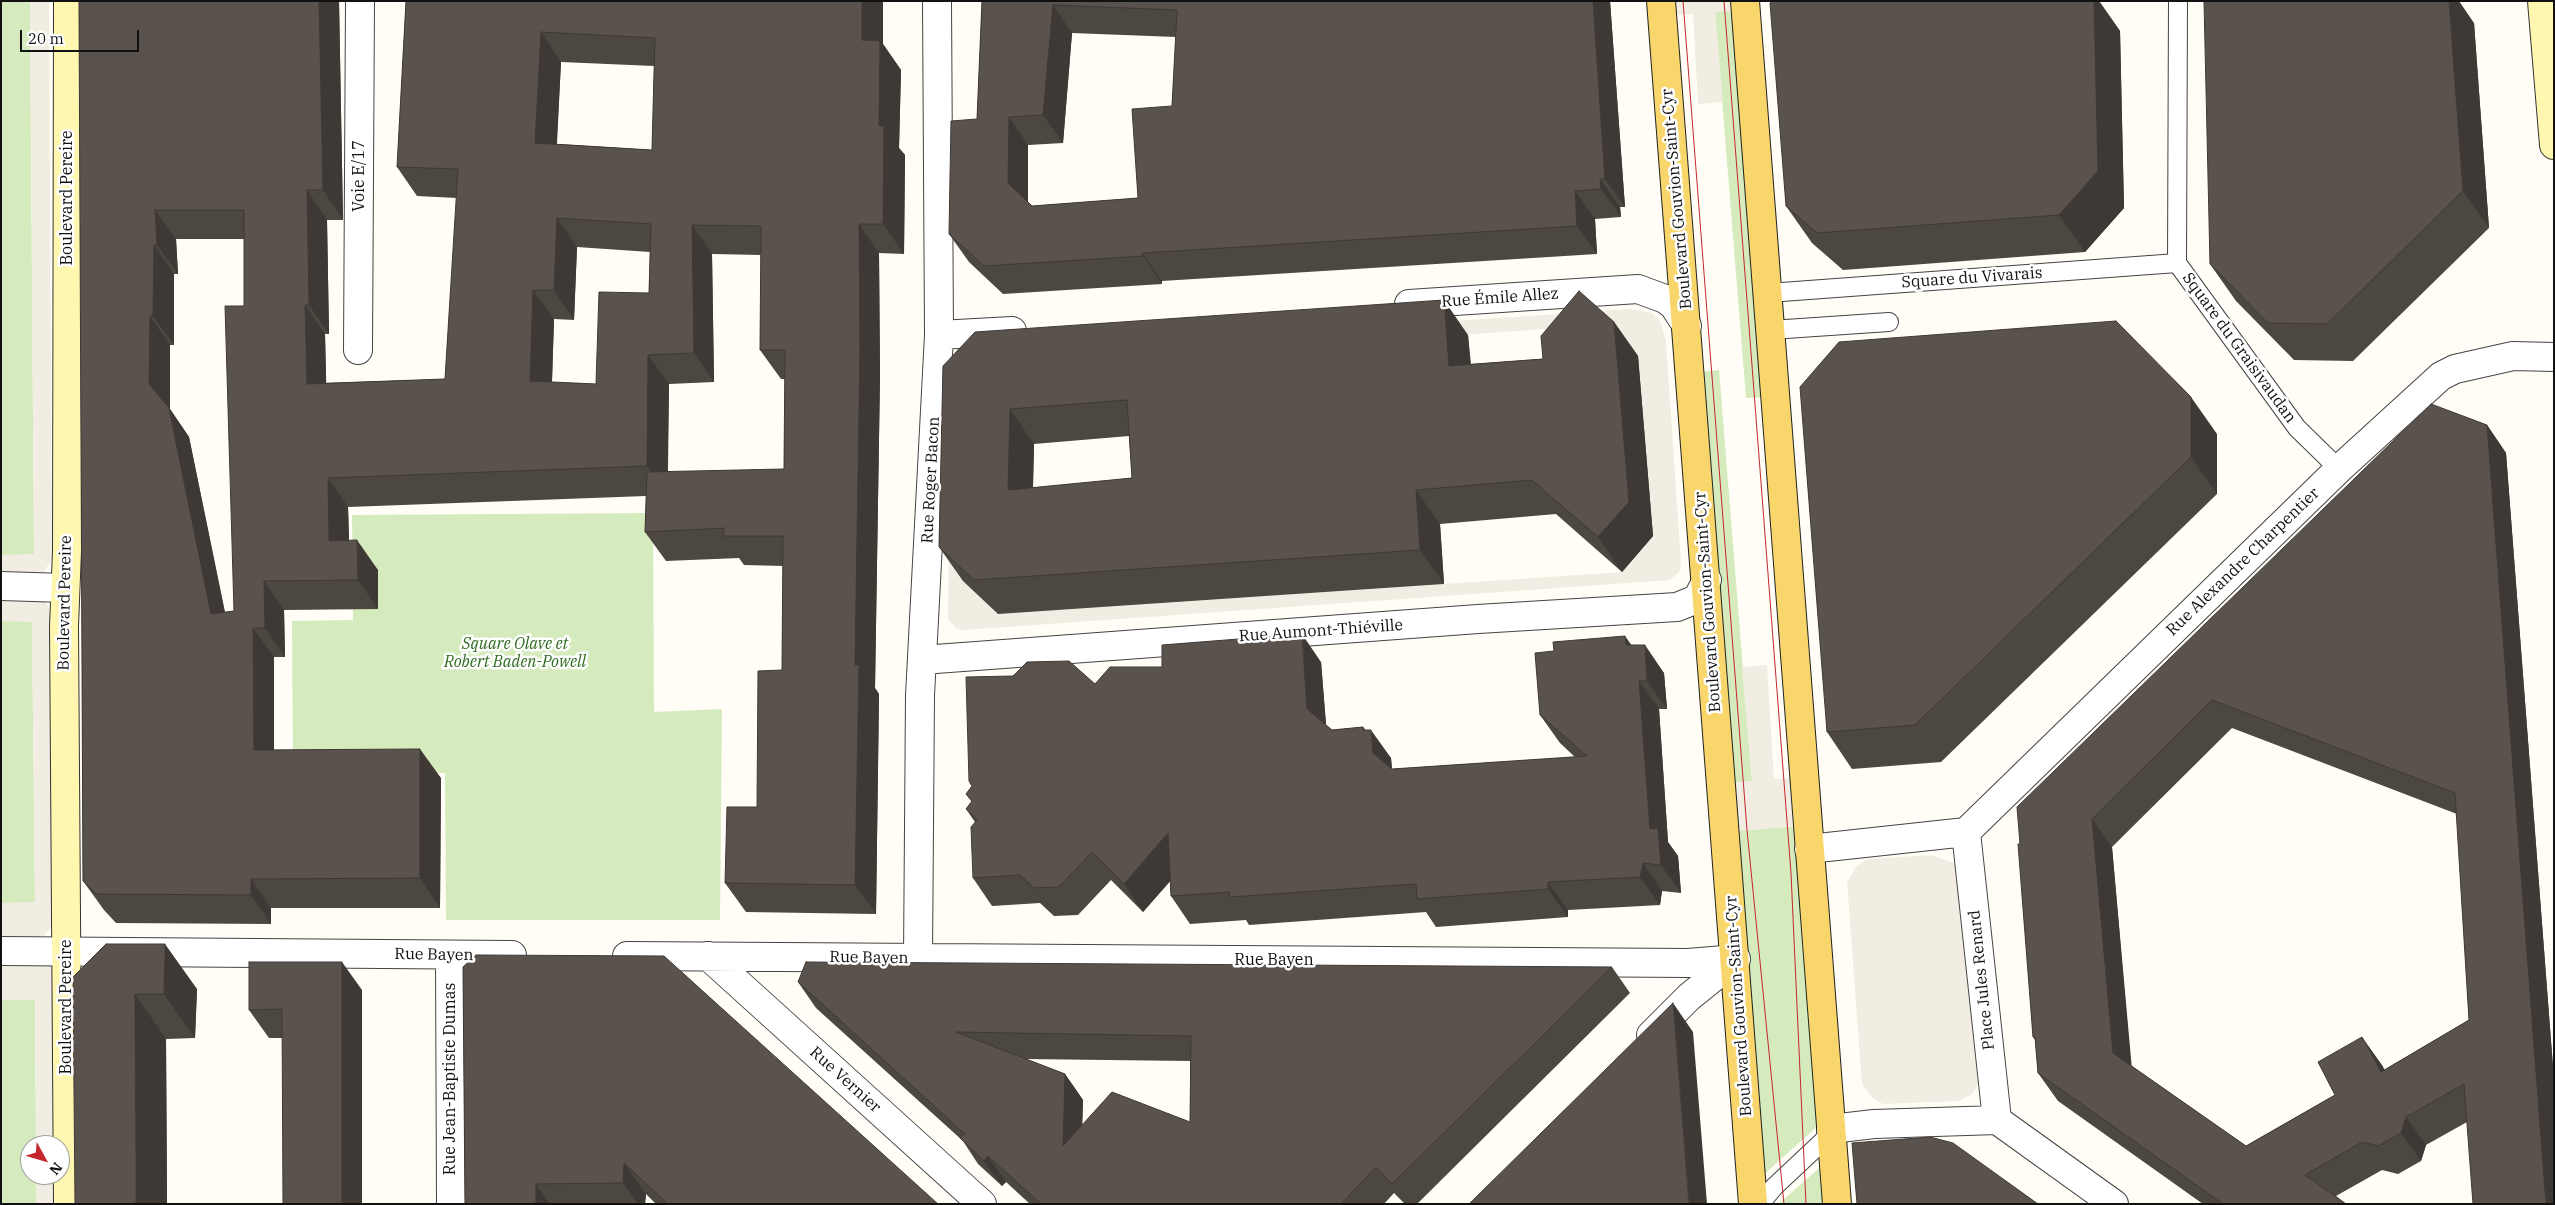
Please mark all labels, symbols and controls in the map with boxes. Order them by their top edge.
scale bar [22,20,141,52]
text: 20 m [28,29,64,48]
street label: Boulevard Gouvion-Saint-Cyr [1658,88,1696,310]
street label: Boulevard Pereire [57,130,77,266]
street label: Voie E/17 [349,140,369,212]
street label: Square du Vivarais [1901,263,2043,293]
street label: Square du Graisivaudan [2178,269,2300,427]
street label: Rue Émile Allez [1441,284,1559,312]
street label: Rue Roger Bacon [918,416,944,544]
street label: Rue Alexandre Charpentier [2163,484,2323,640]
street label: Boulevard Gouvion-Saint-Cyr [1691,491,1725,713]
street label: Boulevard Pereire [54,535,76,671]
street label: Rue Aumont-Thiéville [1238,616,1404,646]
park label: Square Olave et Robert Baden-Powell [444,634,586,672]
street label: Boulevard Gouvion-Saint-Cyr [1722,895,1756,1117]
street label: Place Jules Renard [1965,909,1999,1051]
street label: Boulevard Pereire [56,939,76,1075]
street label: Rue Bayen [394,945,474,965]
street label: Rue Bayen [829,948,909,968]
street label: Rue Bayen [1234,950,1314,970]
street label: Rue Jean-Baptiste Dumas [440,983,460,1175]
street label: Rue Vernier [805,1043,885,1117]
north arrow [20,1135,70,1185]
text: N [45,1159,66,1179]

